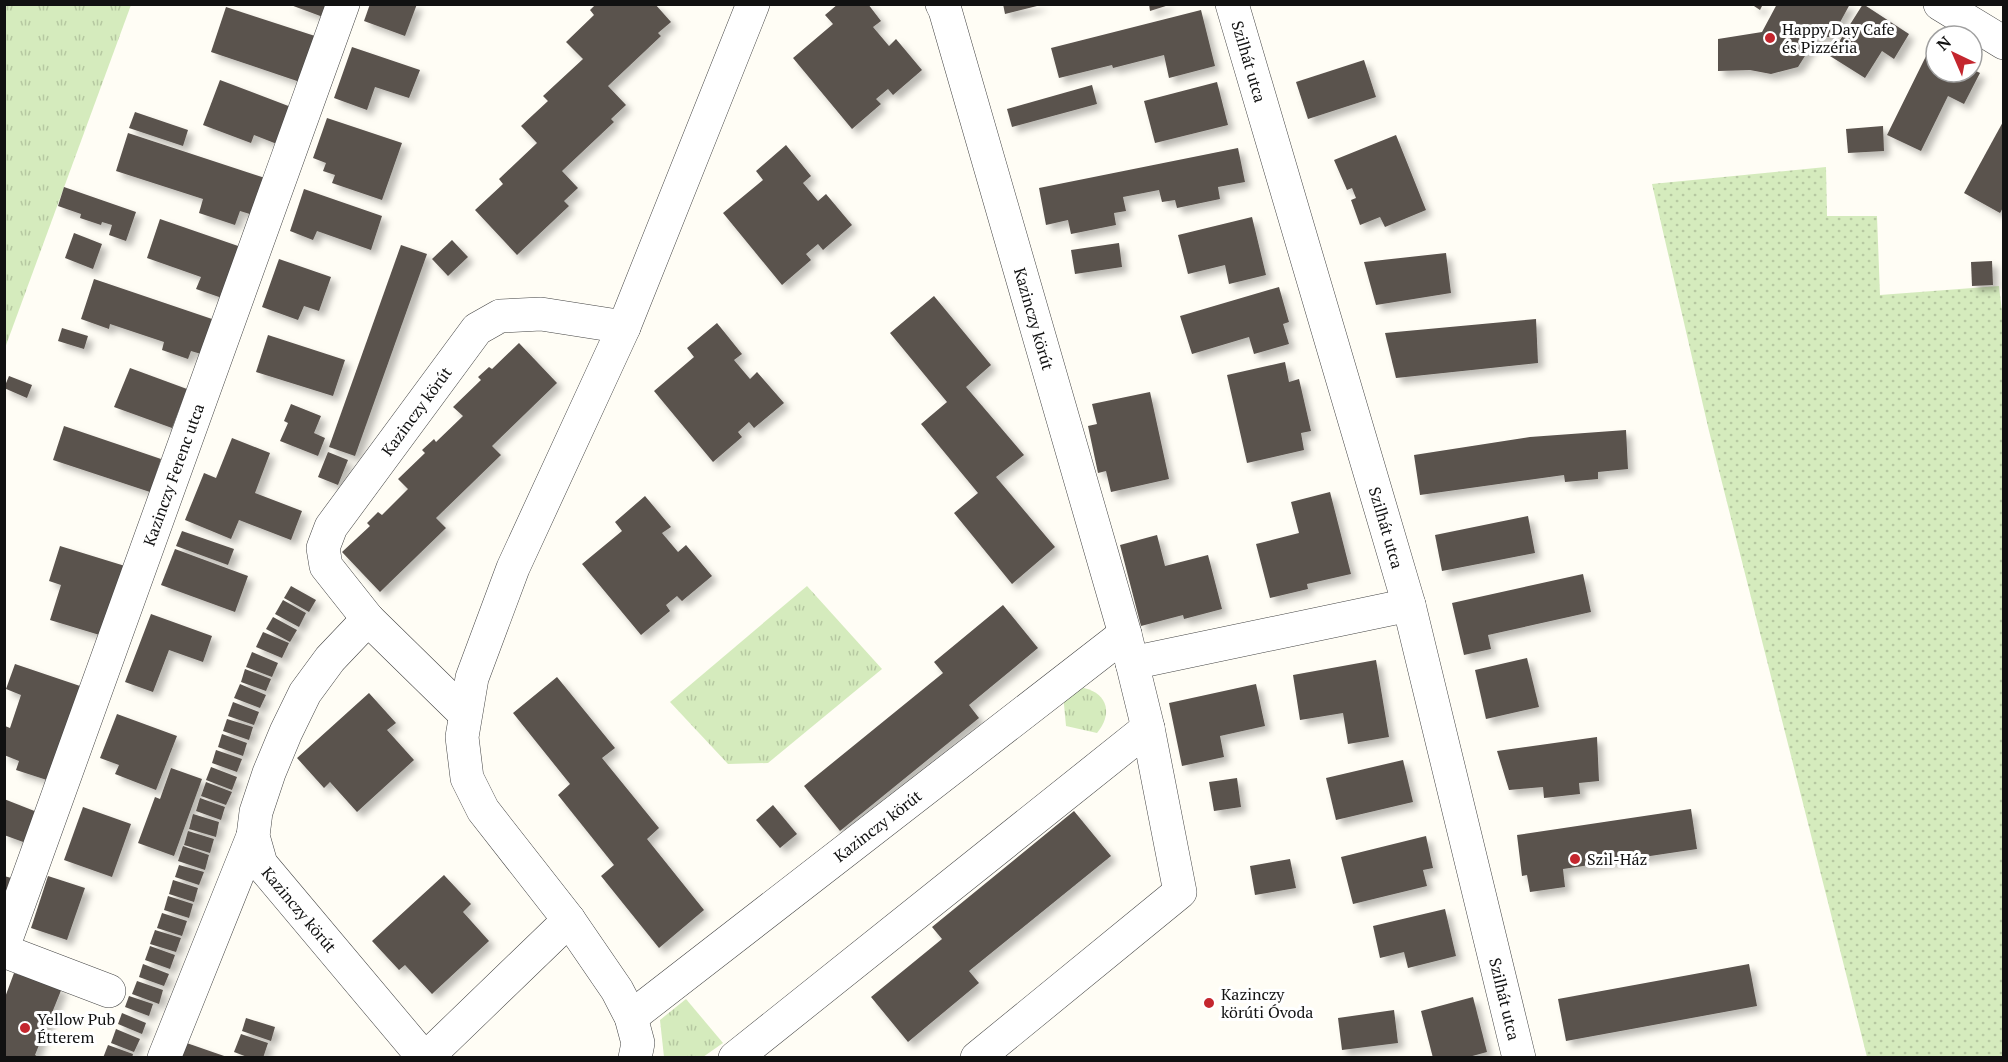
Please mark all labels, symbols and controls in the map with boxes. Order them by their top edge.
street label: Szilhát utca [1227,18,1271,105]
place label: Happy Day Cafe és Pizzéria [1782,18,1895,58]
north arrow [1924,24,1984,84]
marker: Happy Day Cafe és Pizzéria [1763,31,1777,45]
text: N [1932,31,1956,55]
street label: Kazinczy körút [1009,265,1059,373]
street label: Kazinczy körút [376,362,457,460]
street label: Kazinczy Ferenc utca [138,400,209,549]
street label: Szilhát utca [1364,484,1409,571]
street label: Kazinczy körút [829,785,926,867]
place label: Szil-Ház [1587,848,1647,870]
marker: Szil-Ház [1568,852,1582,866]
street label: Kazinczy körút [257,862,342,957]
street label: Szilhát utca [1484,956,1525,1042]
place label: Kazinczy körúti Óvoda [1221,983,1313,1023]
marker: Kazinczy körúti Óvoda [1202,996,1216,1010]
place label: Yellow Pub Étterem [37,1008,115,1048]
marker: Yellow Pub Étterem [18,1021,32,1035]

